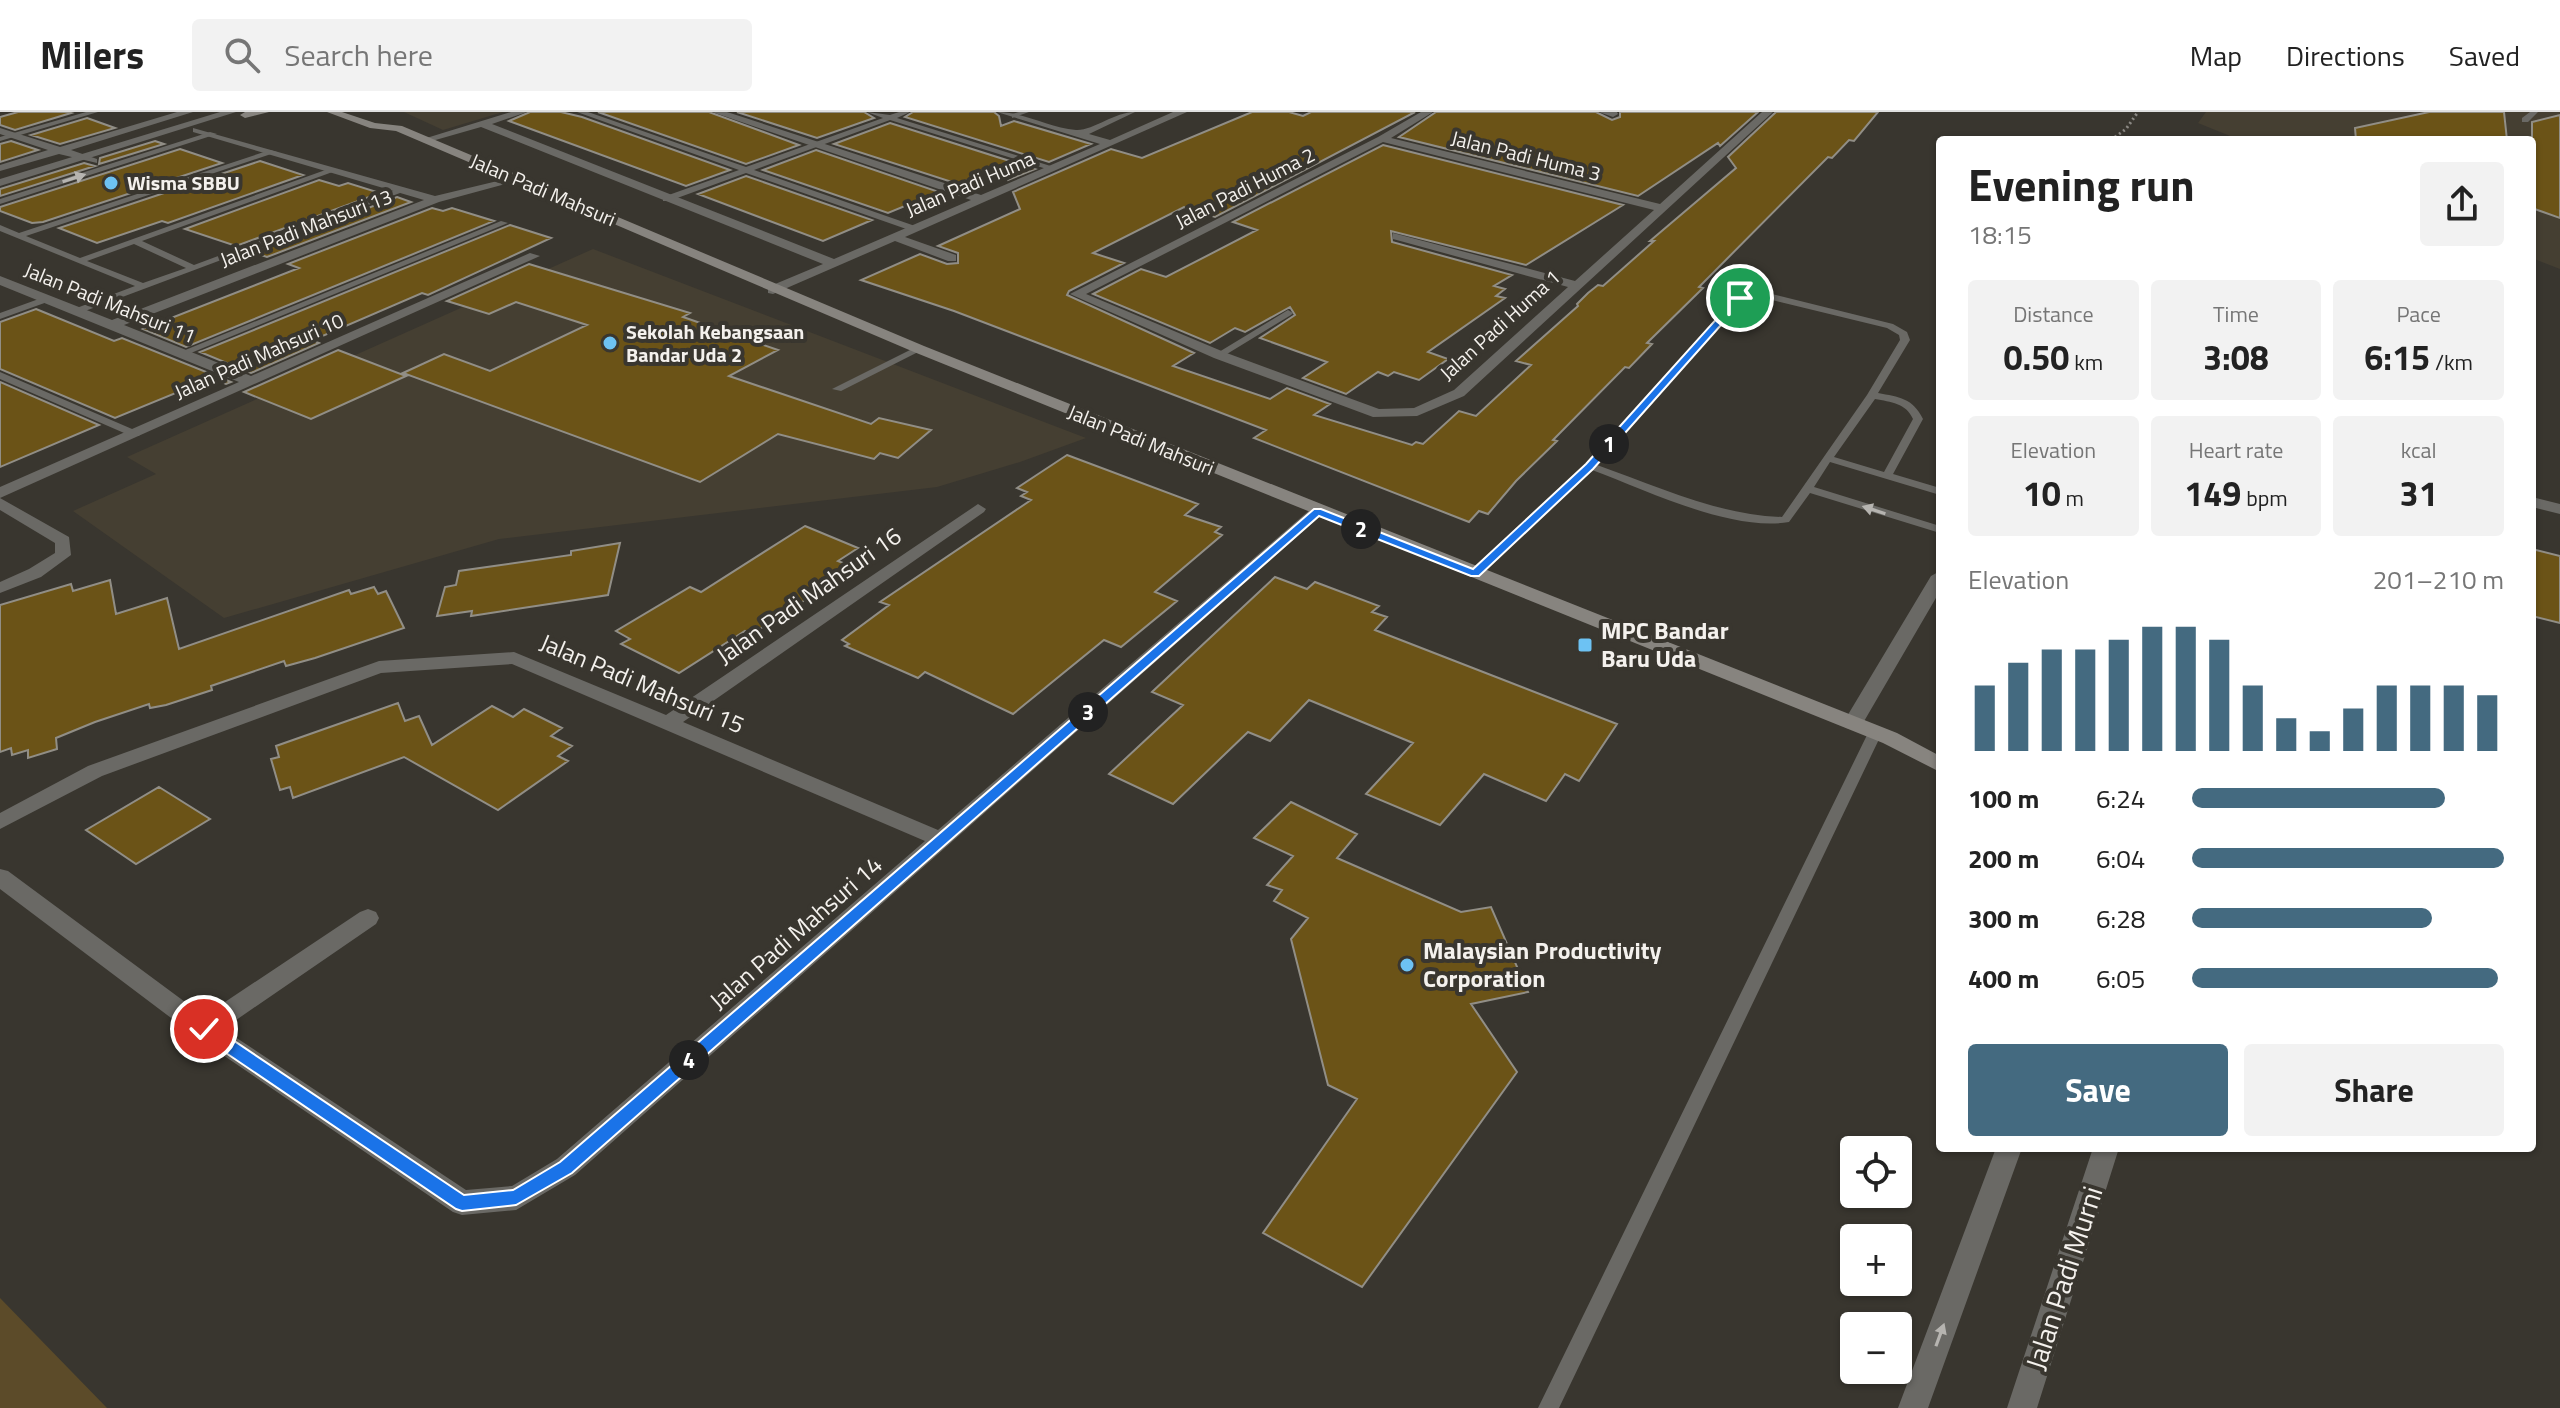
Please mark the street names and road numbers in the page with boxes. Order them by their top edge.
street label: Jalan Padi Huma 3 [1448,122,1604,189]
street label: Jalan Padi Huma 2 [1169,139,1320,236]
street label: Jalan Padi Huma [900,142,1039,225]
street label: Jalan Padi Mahsuri [466,145,621,234]
street label: Jalan Padi Mahsuri 13 [215,180,396,275]
street label: Jalan Padi Mahsuri 11 [20,254,201,351]
street label: Jalan Padi Huma 1 [1432,262,1567,387]
street label: Jalan Padi Mahsuri 10 [169,304,348,407]
street label: Jalan Padi Mahsuri [1063,396,1219,483]
street label: Jalan Padi Mahsuri 16 [709,518,908,673]
street label: Jalan Padi Mahsuri 15 [535,624,750,742]
street label: Jalan Padi Mahsuri 14 [701,847,890,1018]
street label: Jalan Padi Murni [2014,1181,2113,1375]

